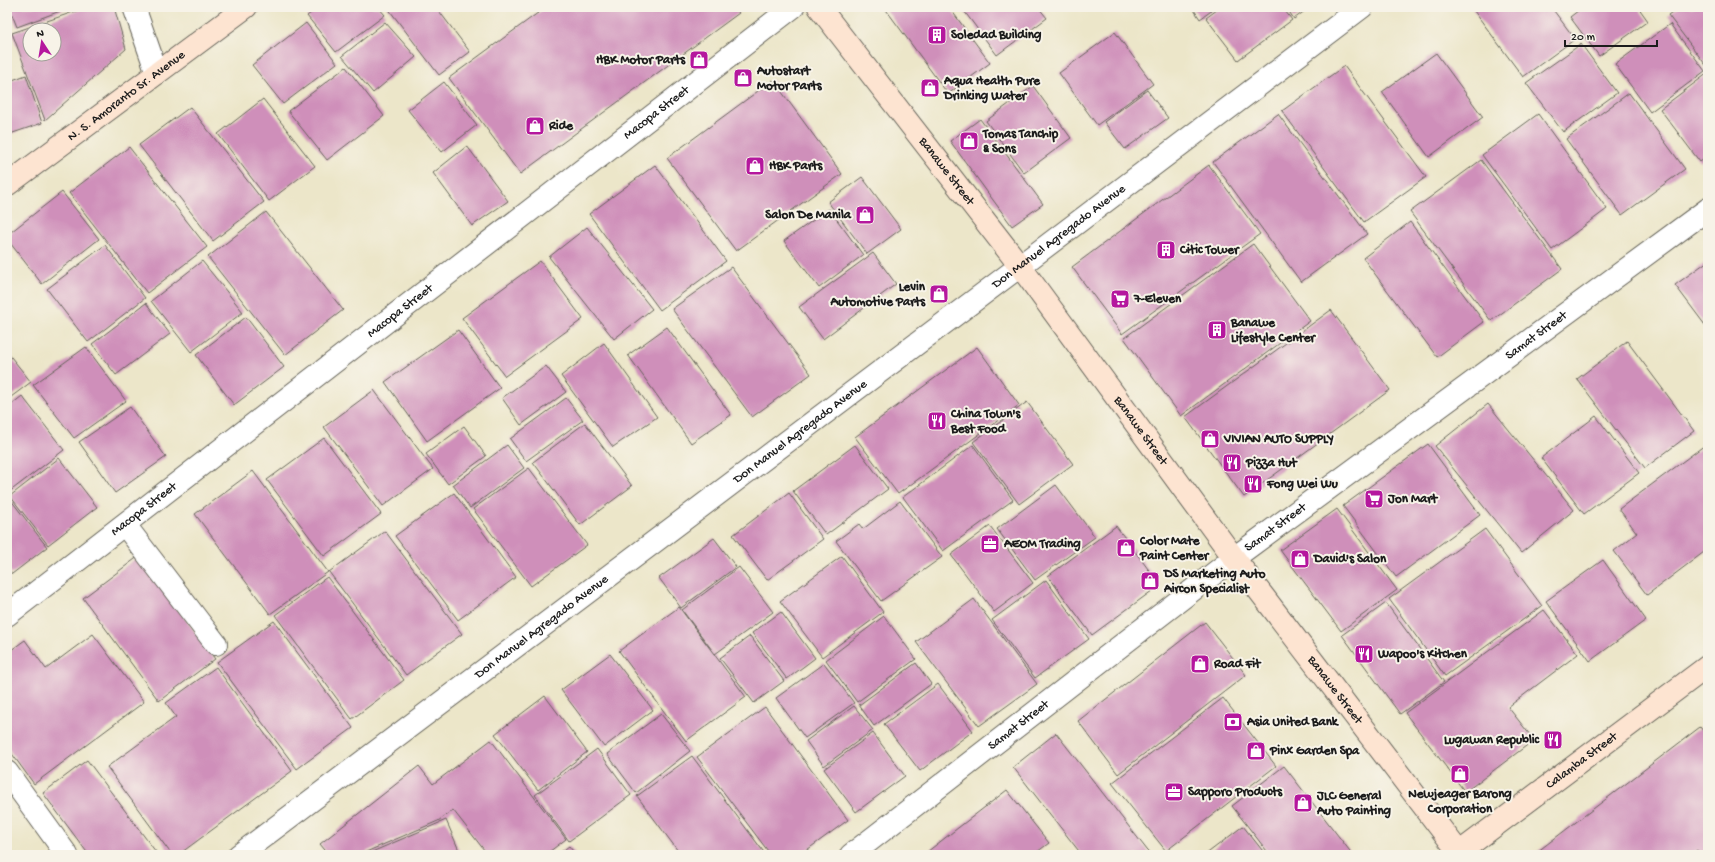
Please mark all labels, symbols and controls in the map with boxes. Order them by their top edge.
north arrow [22,22,62,62]
scale bar [1565,22,1657,48]
building icon: Soledad Building [926,24,948,46]
text: N [36,28,45,41]
place label: Soledad Building [951,28,1042,43]
text: 20 m [1571,31,1596,45]
street label: N. S. Amoranto Sr. Avenue [65,47,188,145]
shop icon: HBK Motor Parts [688,49,710,71]
place label: HBK Motor Parts [596,53,686,68]
place label: Autostart Motor Parts [756,64,823,94]
shop icon: Autostart Motor Parts [732,67,754,89]
place label: Aqua Health Pure Drinking Water [943,74,1041,104]
shop icon: Aqua Health Pure Drinking Water [919,77,941,99]
street label: Macopa Street [621,82,693,143]
shop icon: Ride [524,115,546,137]
place label: Ride [548,119,574,134]
place label: Tomas Tanchip & Sons [982,127,1059,157]
shop icon: Tomas Tanchip & Sons [958,130,980,152]
street label: Banawe Street [915,134,979,210]
shop icon: HBK Parts [744,155,766,177]
place label: HBK Parts [769,159,824,174]
street label: Don Manuel Agregado Avenue [988,181,1129,292]
shop icon: Salon De Manila [854,204,876,226]
place label: Salon De Manila [765,208,852,223]
building icon: Citic Tower [1155,239,1177,261]
place label: Citic Tower [1179,243,1240,258]
street label: Macopa Street [364,280,437,341]
place label: Levin Automotive Parts [829,280,926,310]
shop icon: Levin Automotive Parts [928,283,950,305]
supermarket icon: 7-Eleven [1109,288,1131,310]
place label: 7-Eleven [1133,292,1182,307]
street label: Samat Street [1502,307,1571,363]
place label: Banawe Lifestyle Center [1230,316,1316,346]
building icon: Banawe Lifestyle Center [1206,319,1228,341]
street label: Don Manuel Agregado Avenue [730,376,870,487]
street label: Banawe Street [1110,392,1172,469]
place label: China Town's Best Food [950,407,1022,437]
restaurant icon: China Town's Best Food [926,410,948,432]
shop icon: VIVIAN AUTO SUPPLY [1199,428,1221,450]
place label: VIVIAN AUTO SUPPLY [1223,432,1334,447]
restaurant icon: Pizza Hut [1221,452,1243,474]
place label: Pizza Hut [1245,456,1298,471]
restaurant icon: Fong Wei Wu [1242,473,1264,495]
place label: Fong Wei Wu [1266,477,1339,492]
street label: Macopa Street [108,478,181,539]
supermarket icon: Jon Mart [1363,488,1385,510]
place label: Jon Mart [1387,492,1439,507]
street label: Samat Street [1242,499,1310,555]
office icon: AEOM Trading [979,533,1001,555]
place label: Color Mate Paint Center [1139,534,1210,564]
place label: AEOM Trading [1003,537,1081,552]
shop icon: Color Mate Paint Center [1115,537,1137,559]
shop icon: David's Salon [1289,548,1311,570]
place label: David's Salon [1313,552,1387,567]
place label: DS Marketing Auto Aircon Specialist [1163,567,1266,598]
shop icon: DS Marketing Auto Aircon Specialist [1139,570,1161,592]
street label: Don Manuel Agregado Avenue [471,571,612,683]
restaurant icon: Wapoo's Kitchen [1353,643,1375,665]
place label: Wapoo's Kitchen [1377,647,1468,663]
street label: Banawe Street [1303,652,1367,728]
shop icon: Road Fit [1189,653,1211,675]
place label: Road Fit [1213,657,1262,672]
street label: Samat Street [985,696,1053,753]
bank icon: Asia United Bank [1222,711,1244,733]
place label: Asia United Bank [1246,715,1340,730]
street label: Calamba Street [1543,728,1622,792]
restaurant icon: Lugawan Republic [1542,729,1564,751]
place label: Lugawan Republic [1444,733,1541,749]
shop icon: Pinx Garden Spa [1245,740,1267,762]
place label: Pinx Garden Spa [1269,744,1360,760]
shop icon: Newjeager Barong Corporation [1449,763,1471,785]
office icon: Sapporo Products [1163,781,1185,803]
place label: Sapporo Products [1188,785,1283,801]
place label: Newjeager Barong Corporation [1408,787,1512,818]
place label: JLC General Auto Painting [1316,789,1392,819]
shop icon: JLC General Auto Painting [1292,792,1314,814]

